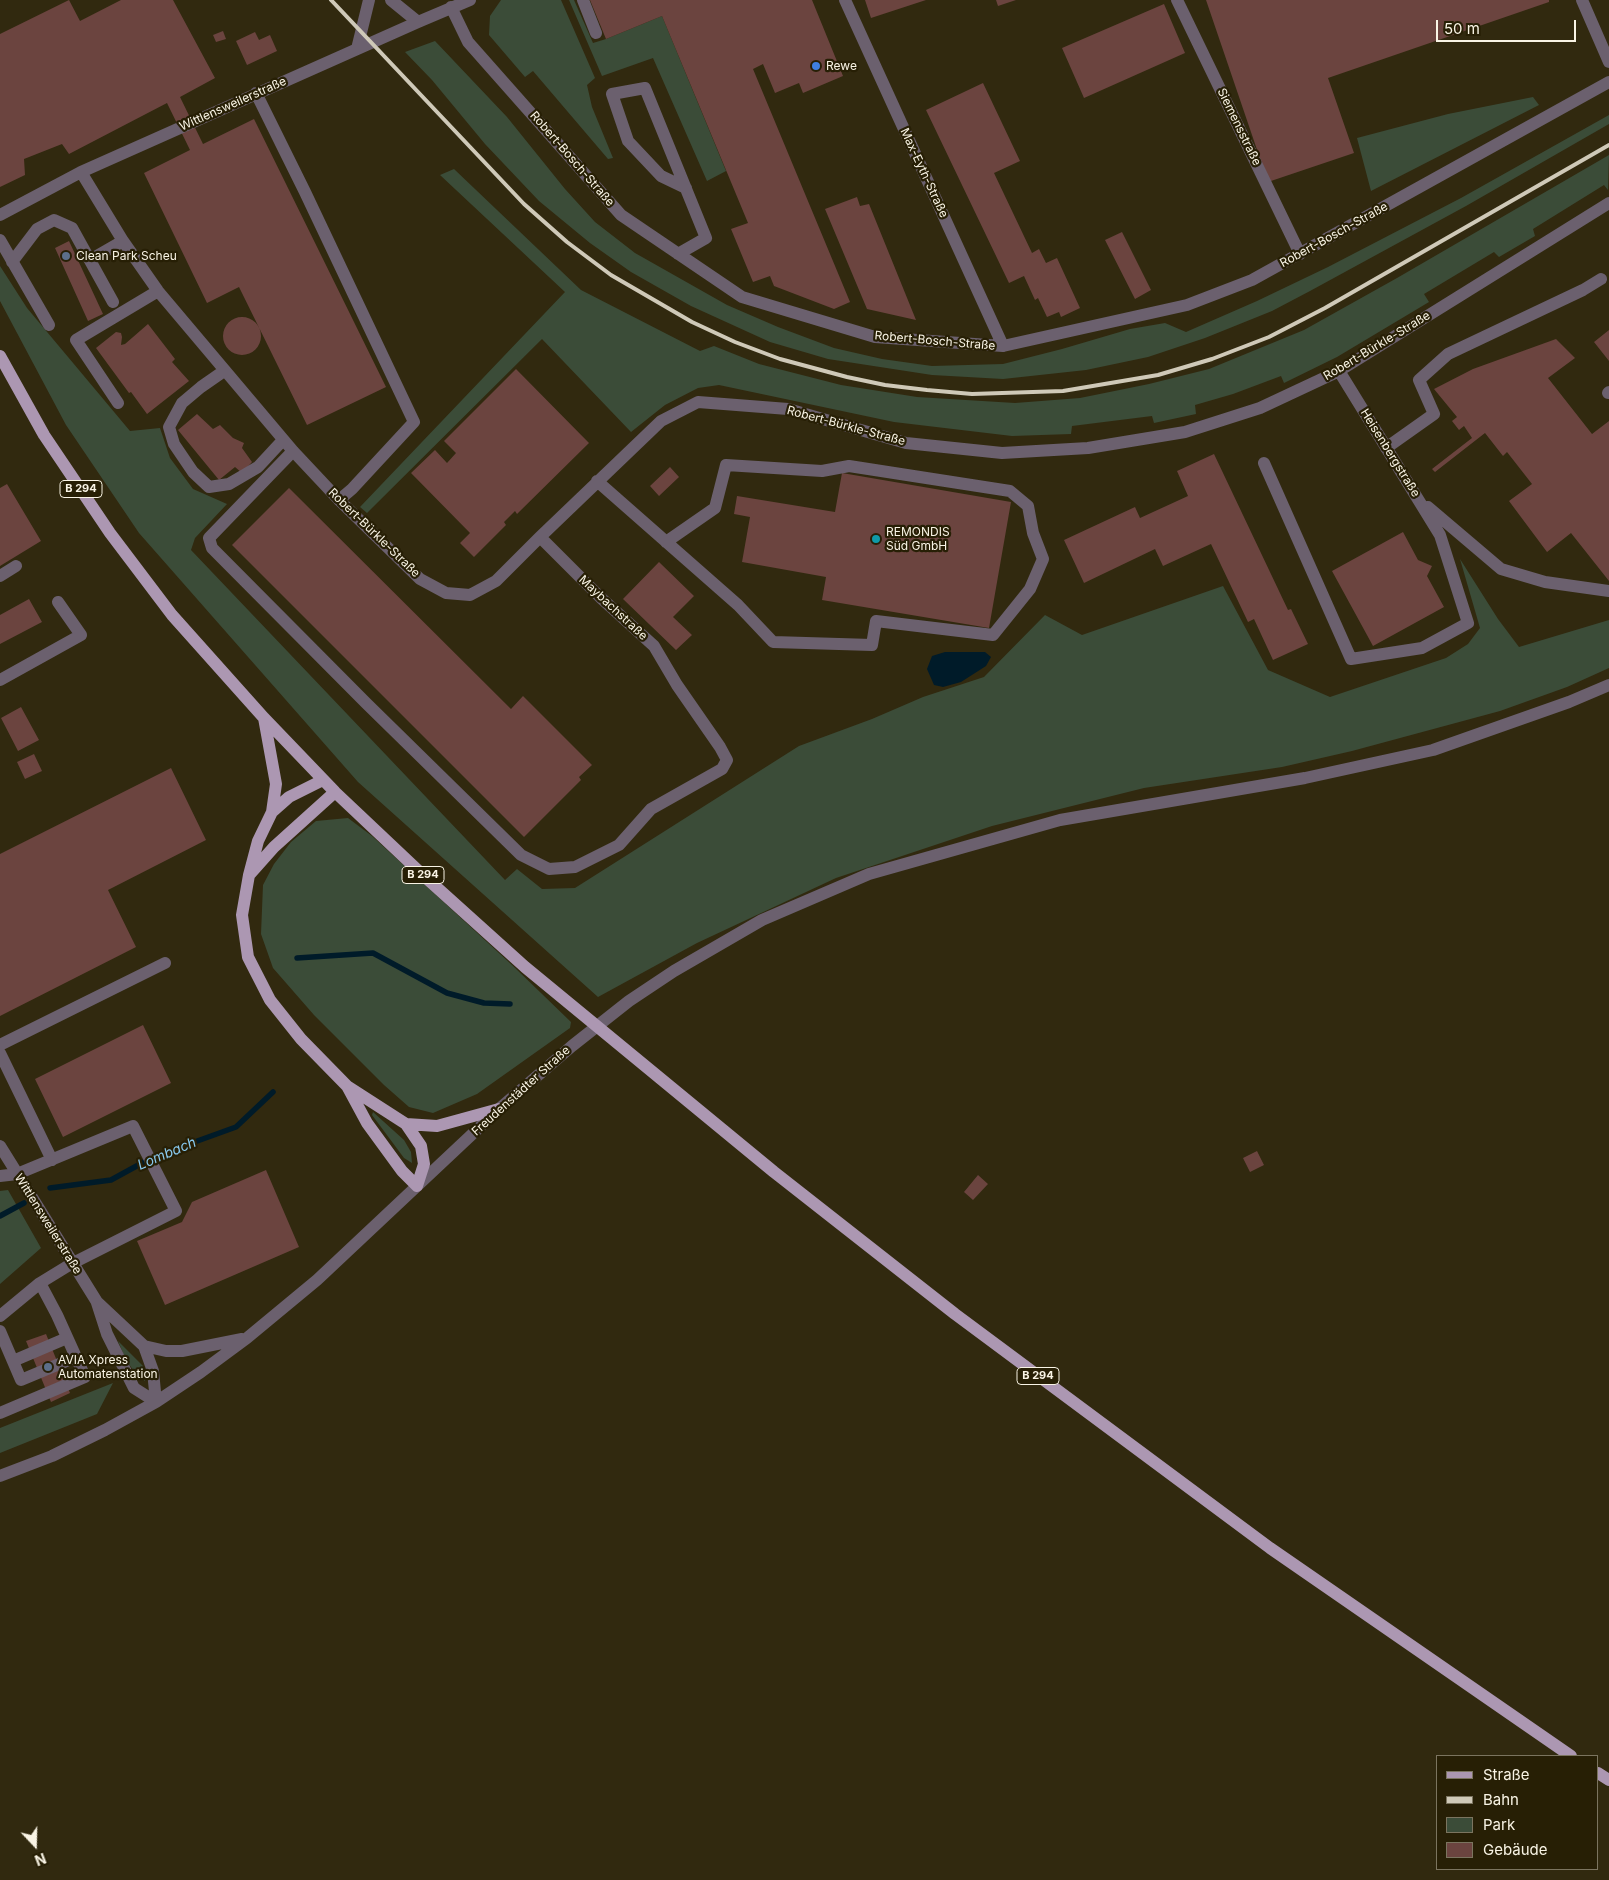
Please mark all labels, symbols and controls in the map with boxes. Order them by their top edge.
scale bar [1439,10,1579,42]
text: 50 m [1444,19,1480,38]
place label: Rewe [826,59,857,73]
marker: Rewe [810,60,822,72]
street label: Wittlensweilerstraße [177,74,289,134]
street label: Siemensstraße [1214,86,1264,168]
street label: Robert-Bosch-Straße [527,109,617,209]
street label: Max-Eyth-Straße [897,126,951,220]
street label: Robert-Bosch-Straße [1278,199,1390,271]
place label: Clean Park Scheu [76,249,177,263]
marker: Clean Park Scheu [60,250,72,262]
street label: Robert-Bürkle-Straße [1321,308,1433,384]
street label: Robert-Bosch-Straße [874,329,996,353]
street label: Robert-Bürkle-Straße [785,403,907,449]
street label: Heisenbergstraße [1357,406,1423,500]
road number: B 294 [60,480,102,498]
street label: Robert-Bürkle-Straße [325,485,423,581]
place label: REMONDIS Süd GmbH [886,525,950,553]
marker: REMONDIS Süd GmbH [870,533,882,545]
street label: Maybachstraße [576,573,650,643]
road number: B 294 [402,866,444,884]
street label: Freudenstädter Straße [469,1043,573,1139]
water label: Lombach [135,1134,199,1174]
street label: Wittlensweilerstraße [11,1171,85,1277]
place label: AVIA Xpress Automatenstation [58,1353,158,1381]
marker: AVIA Xpress Automatenstation [42,1361,54,1373]
road number: B 294 [1017,1368,1059,1384]
legend [1436,1755,1599,1870]
text: Straße [1483,1765,1530,1784]
text: Bahn [1483,1790,1519,1809]
text: Park [1483,1815,1515,1834]
north arrow [10,1820,60,1870]
text: Gebäude [1483,1840,1548,1859]
text: N [33,1850,49,1869]

